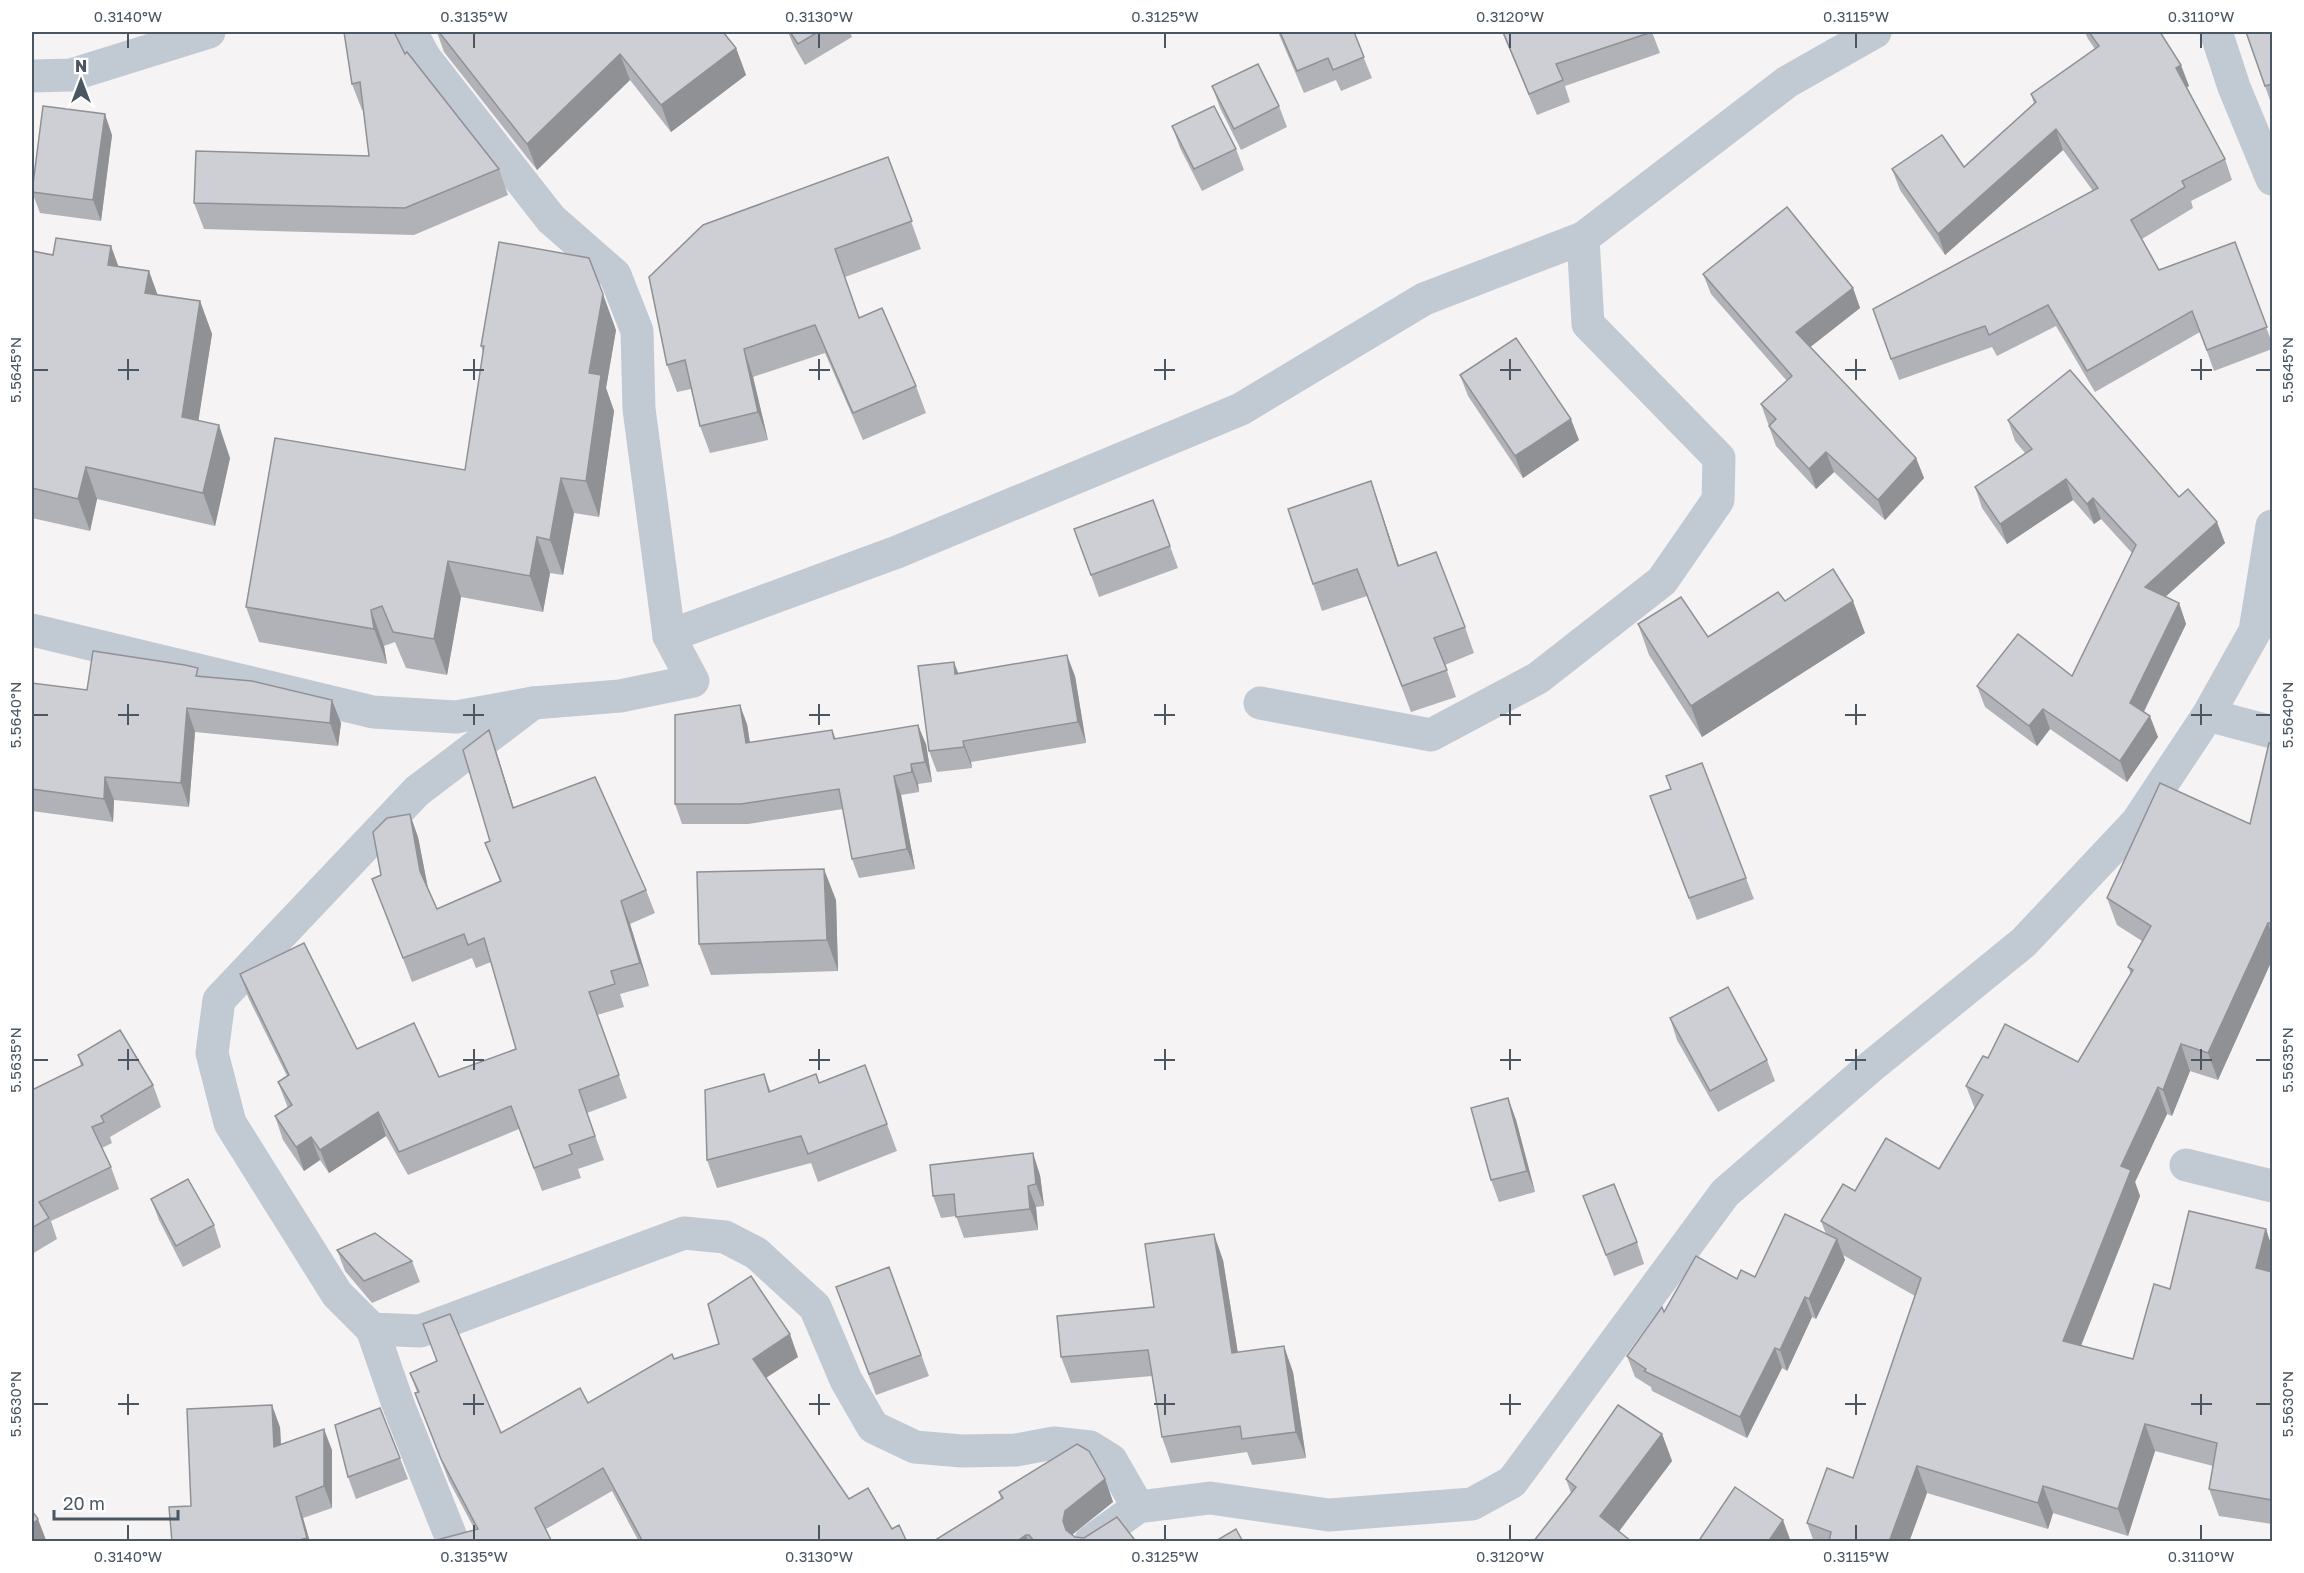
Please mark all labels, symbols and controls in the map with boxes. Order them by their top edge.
text: 0.3140°W [94,7,162,25]
text: 0.3135°W [440,7,508,25]
text: 0.3130°W [785,7,853,25]
text: 0.3125°W [1131,7,1199,25]
text: 0.3120°W [1476,7,1544,25]
text: 0.3115°W [1823,7,1889,25]
text: 0.3110°W [2168,7,2234,25]
north arrow [51,51,111,111]
text: N [75,56,87,76]
text: 5.5645°N [6,337,24,403]
text: 5.5645°N [2278,337,2296,403]
text: 5.5640°N [6,682,24,748]
text: 5.5640°N [2278,682,2296,748]
text: 5.5635°N [6,1027,24,1093]
text: 5.5635°N [2278,1027,2296,1093]
text: 5.5630°N [6,1371,24,1437]
text: 5.5630°N [2278,1371,2296,1437]
scale bar [54,1483,178,1521]
text: 20 m [63,1492,105,1514]
text: 0.3140°W [94,1547,162,1565]
text: 0.3135°W [440,1547,508,1565]
text: 0.3130°W [785,1547,853,1565]
text: 0.3125°W [1131,1547,1199,1565]
text: 0.3120°W [1476,1547,1544,1565]
text: 0.3115°W [1823,1547,1889,1565]
text: 0.3110°W [2168,1547,2234,1565]

